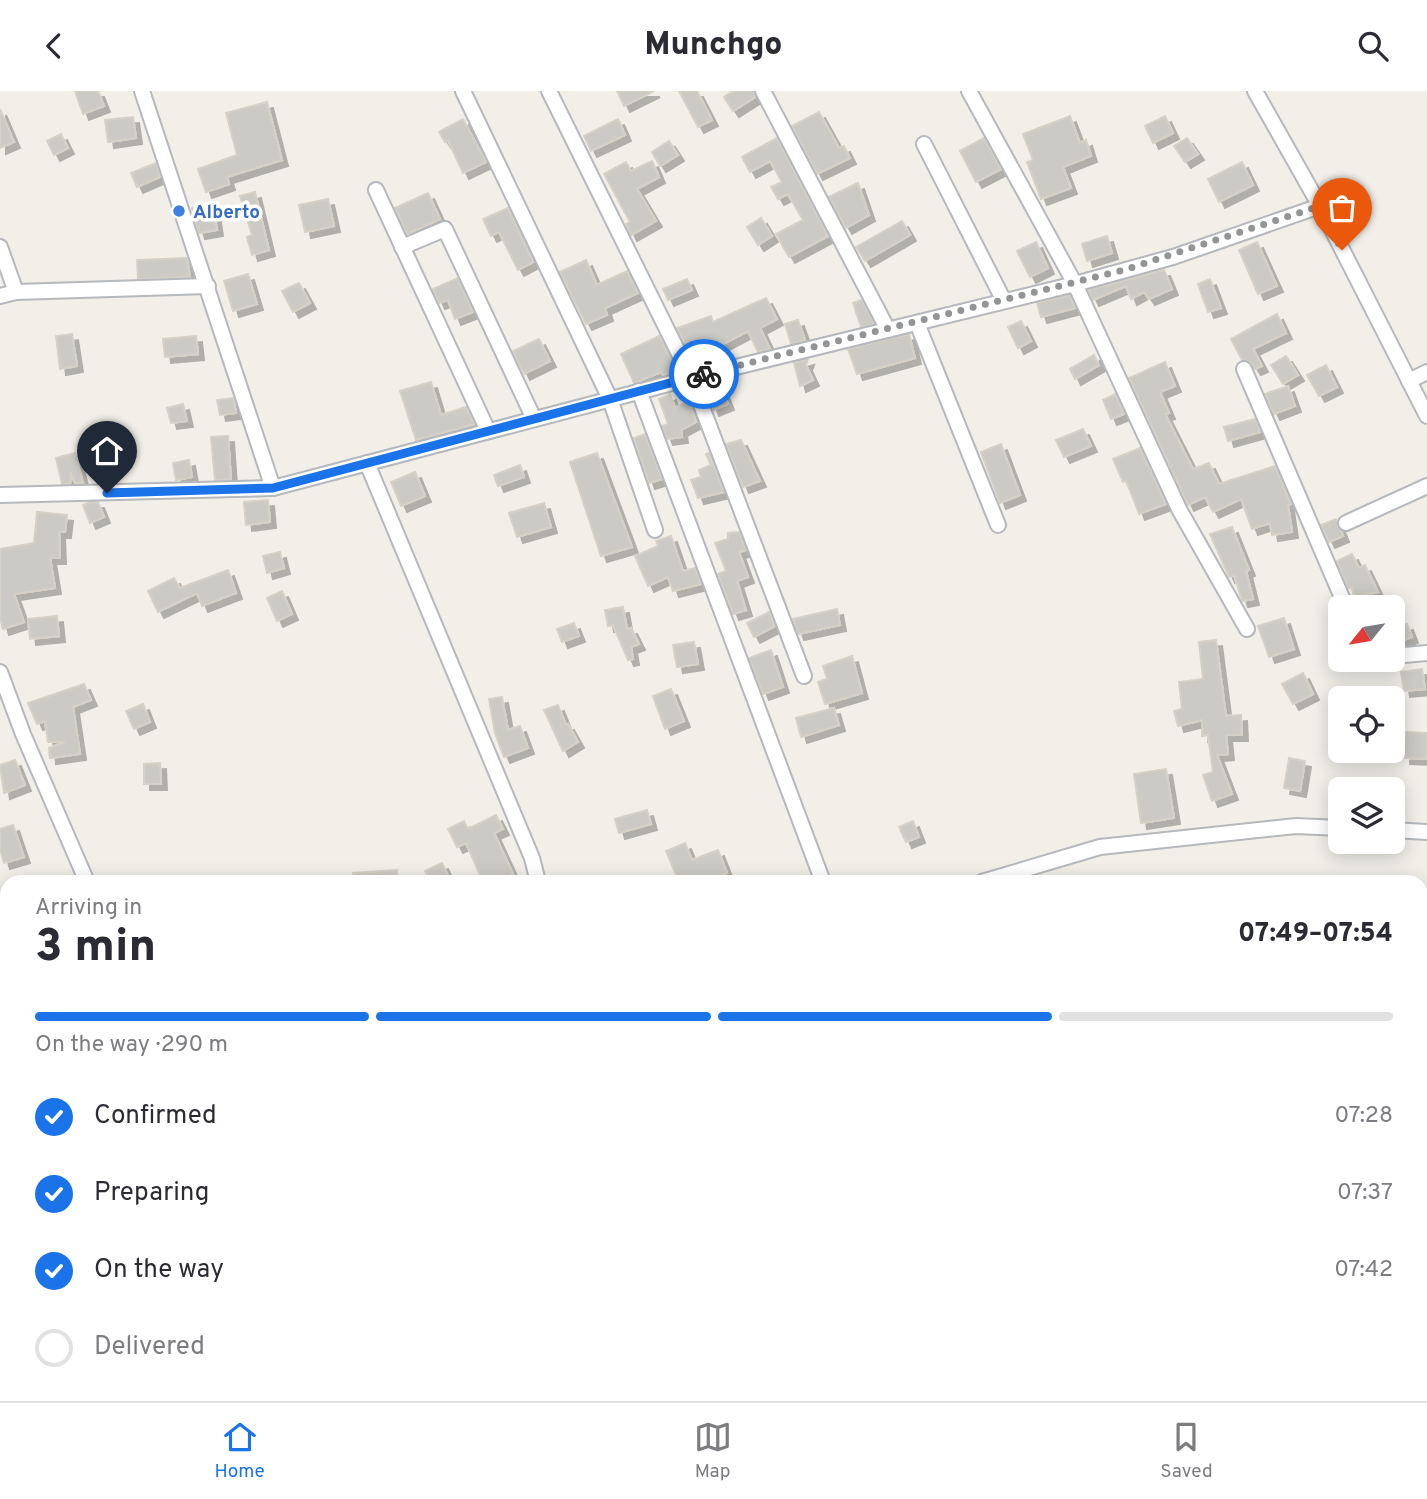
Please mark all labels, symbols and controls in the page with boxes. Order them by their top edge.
text: Munchgo [645,26,783,66]
icon: back [35,27,73,65]
icon: search [1354,27,1392,65]
pin [1312,178,1372,250]
icon: bag [1323,189,1361,227]
place label: Alberto [193,201,260,225]
marker: Alberto [171,203,187,219]
courier [669,339,739,409]
icon: bike [685,355,723,393]
pin [77,421,137,493]
icon: home [88,432,126,470]
north arrow [1328,595,1405,672]
map controls [1328,595,1405,854]
button: locate [1328,686,1405,763]
button: layers [1328,777,1405,854]
text: Arriving in [35,894,142,923]
text: 07:49–07:54 [1238,918,1393,951]
text: 3 min [35,919,156,978]
text: On the way · 290 m [35,1031,228,1060]
icon: check [35,1098,73,1136]
text: Confirmed [94,1100,217,1133]
text: 07:28 [1335,1102,1393,1131]
icon: check [35,1175,73,1213]
text: Preparing [94,1177,209,1210]
text: 07:37 [1337,1179,1393,1208]
icon: check [35,1252,73,1290]
text: On the way [94,1254,224,1287]
text: 07:42 [1334,1256,1393,1285]
text: Delivered [94,1331,205,1364]
tab: Home [214,1418,265,1484]
tab: Map [694,1418,732,1484]
tab: Saved [1160,1418,1213,1484]

